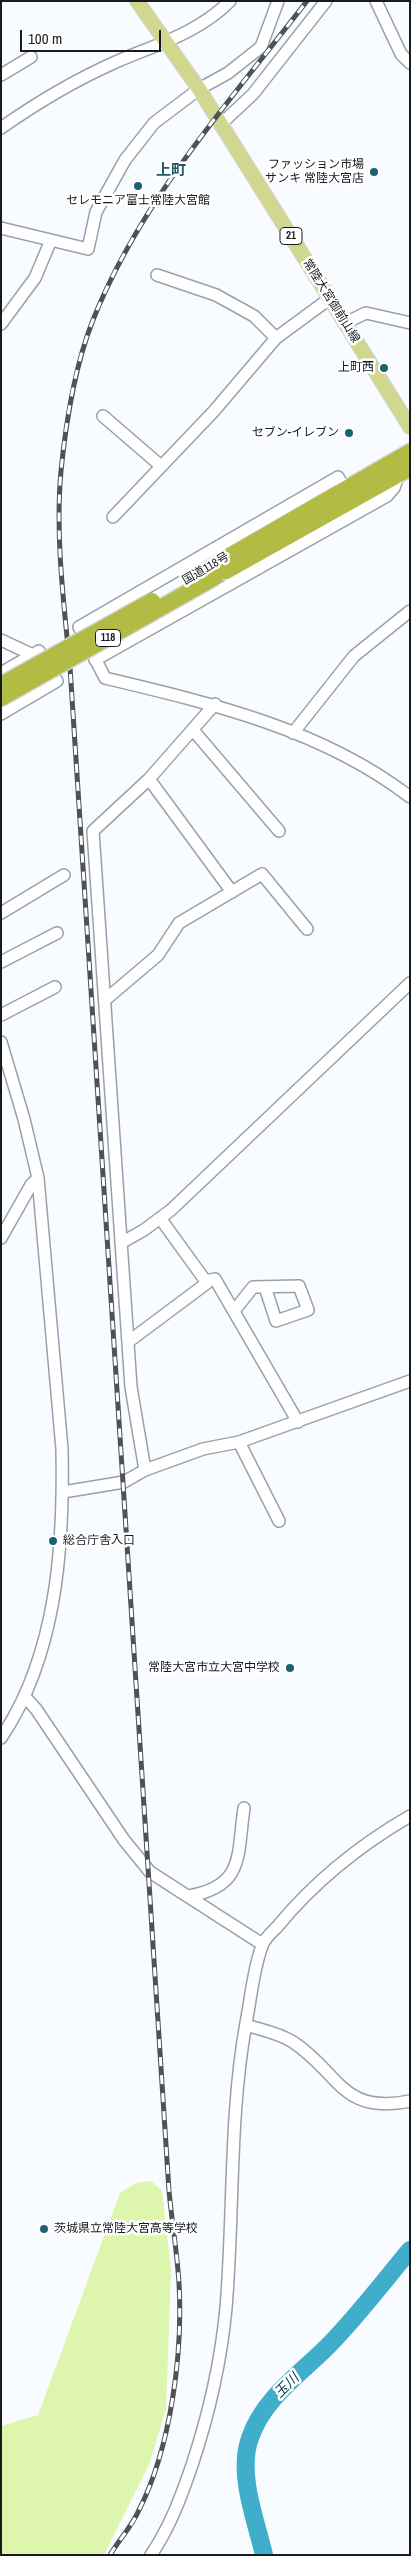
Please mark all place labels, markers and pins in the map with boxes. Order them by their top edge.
place label: ファッション市場 サンキ 常陸大宮店 [265,158,364,186]
marker: ファッション市場 サンキ 常陸大宮店 [368,166,380,178]
marker: セレモニア富士常陸大宮館 [132,180,144,192]
place label: セレモニア富士常陸大宮館 [66,194,210,208]
place label: 上町西 [338,361,374,375]
marker: 上町西 [378,362,390,374]
place label: セブン-イレブン [252,426,339,440]
marker: セブン-イレブン [343,427,355,439]
place label: 総合庁舎入口 [63,1534,135,1548]
marker: 総合庁舎入口 [47,1535,59,1547]
place label: 常陸大宮市立大宮中学校 [148,1661,280,1675]
marker: 常陸大宮市立大宮中学校 [284,1662,296,1674]
place label: 茨城県立常陸大宮高等学校 [54,2222,198,2236]
marker: 茨城県立常陸大宮高等学校 [38,2223,50,2235]

